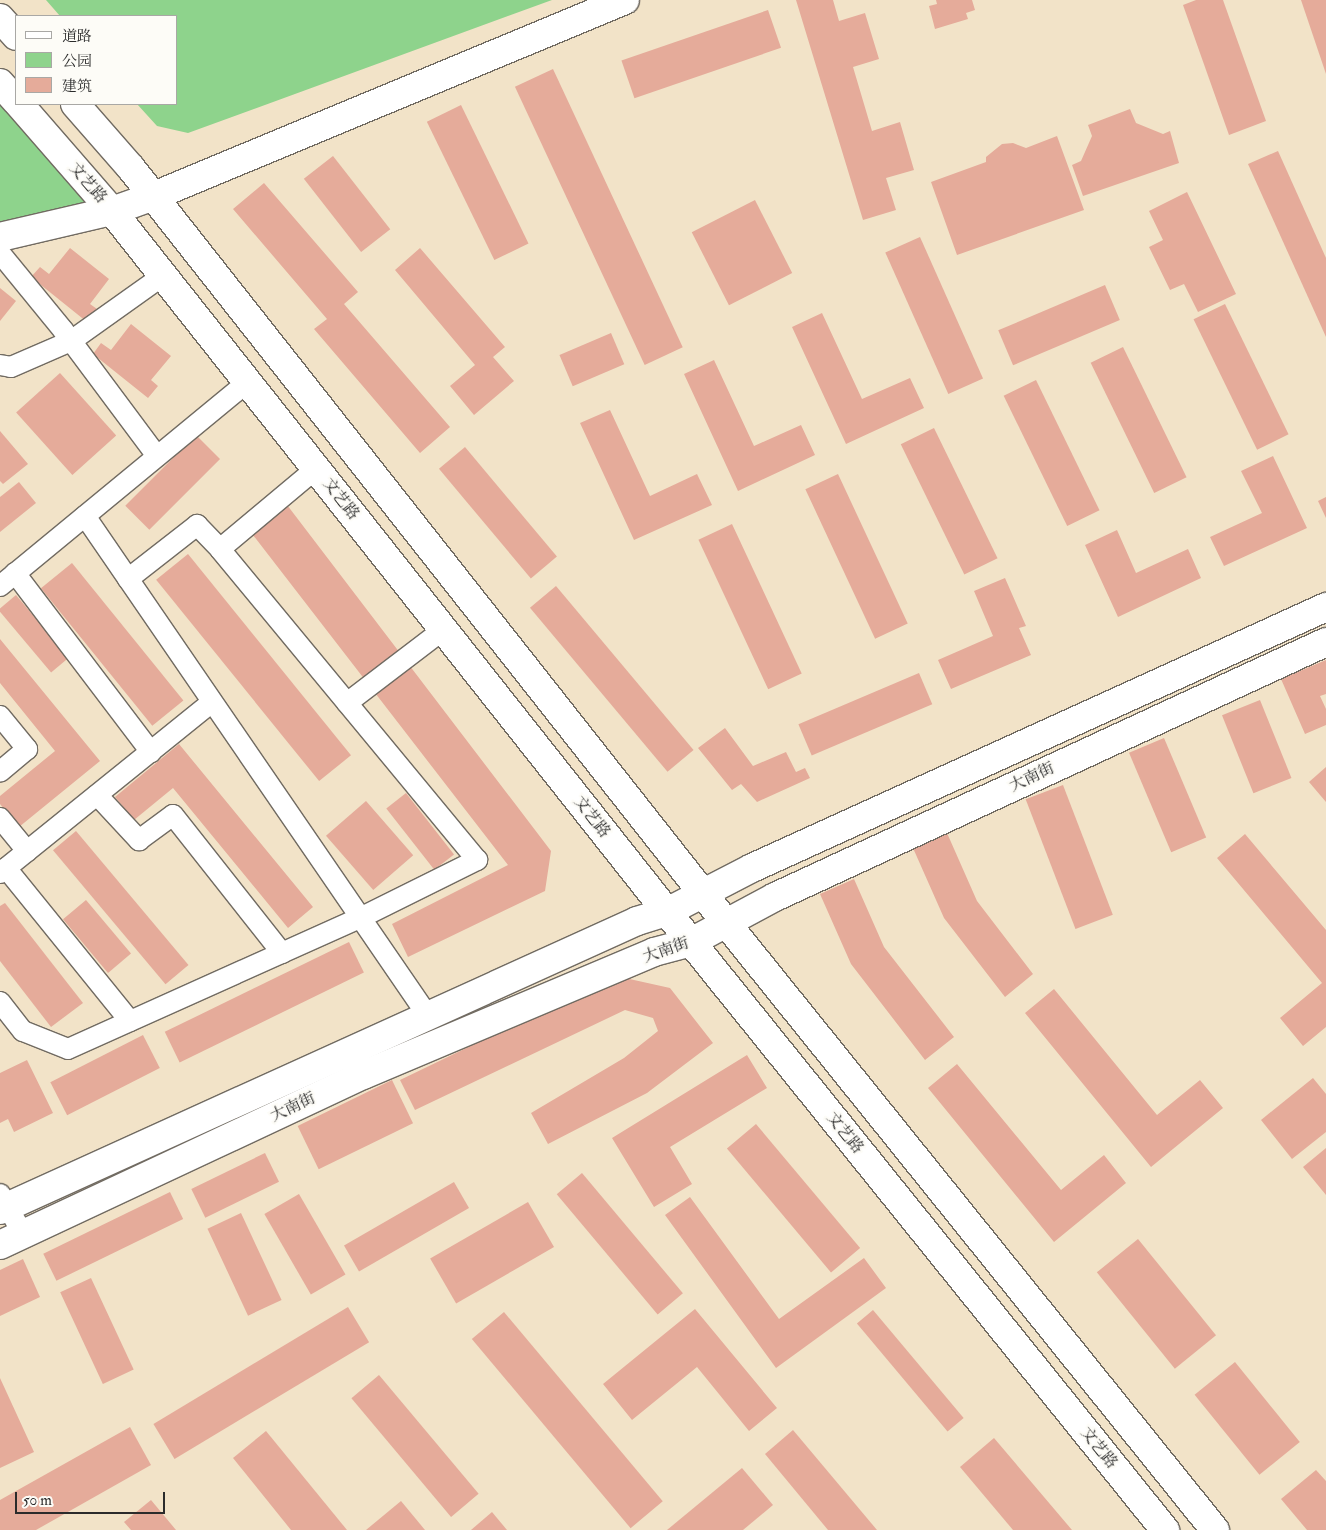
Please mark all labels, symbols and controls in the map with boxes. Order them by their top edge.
legend [15,15,178,105]
text: 道路 [62,27,92,46]
text: 公园 [62,52,92,71]
text: 建筑 [62,77,92,96]
street label: 文艺路 [65,159,111,207]
street label: 文艺路 [319,474,363,524]
street label: 大南街 [1006,758,1058,796]
street label: 文艺路 [570,792,614,842]
street label: 大南街 [640,933,692,967]
street label: 大南街 [267,1088,319,1126]
street label: 文艺路 [822,1108,868,1158]
street label: 文艺路 [1076,1423,1122,1473]
scale bar [18,1482,168,1514]
text: 50 m [23,1491,52,1510]

